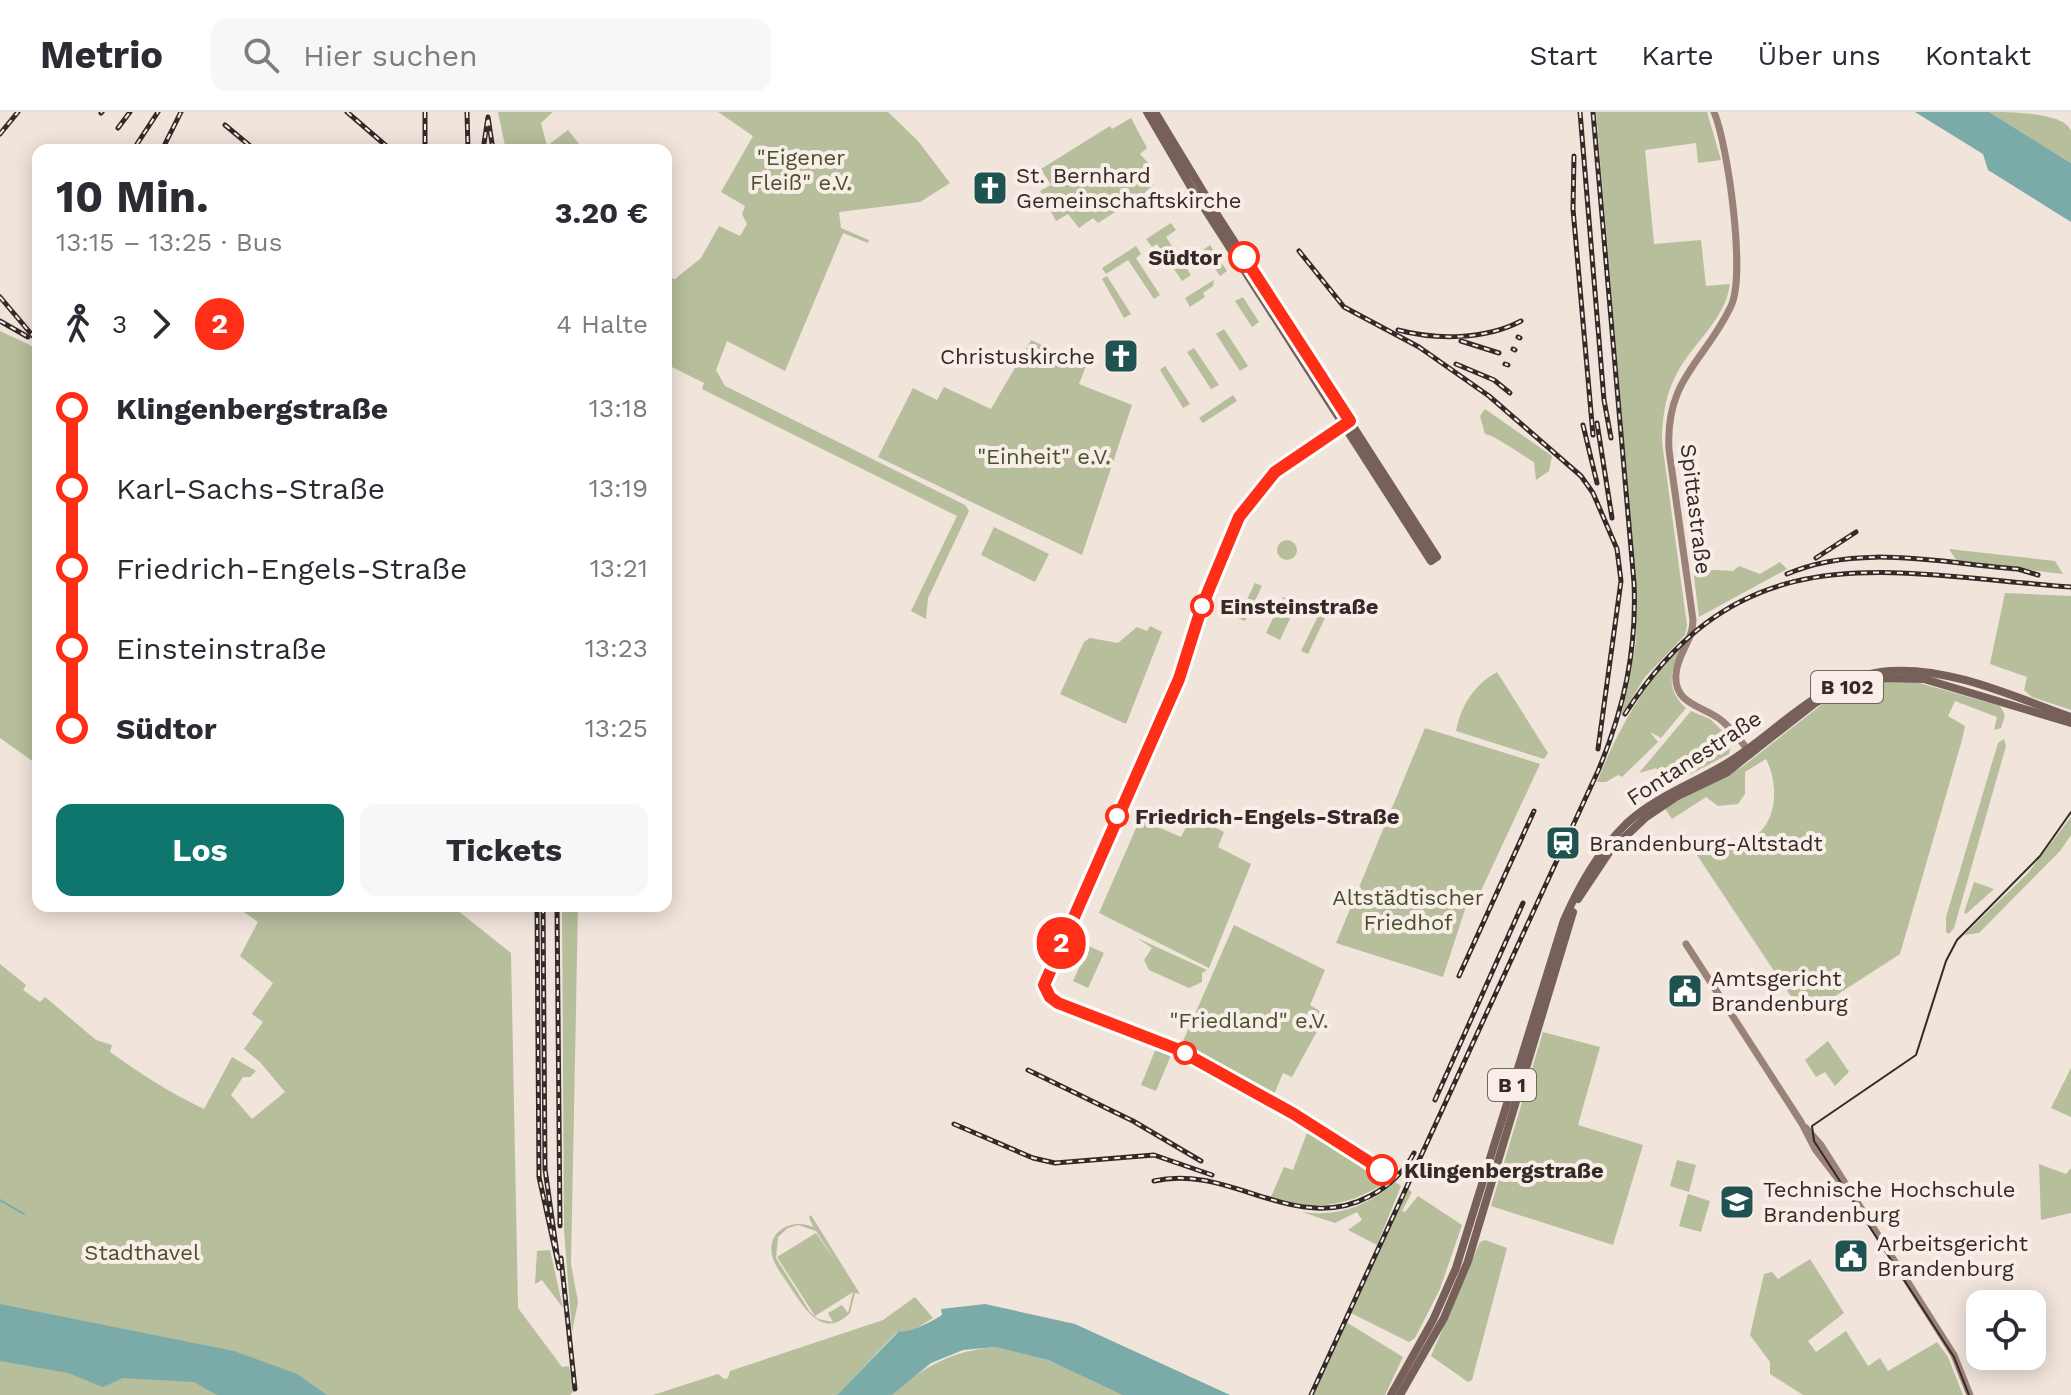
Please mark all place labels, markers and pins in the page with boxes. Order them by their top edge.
place label: St. Bernhard Gemeinschaftskirche [1016,163,1242,213]
church icon: St. Bernhard Gemeinschaftskirche [971,169,1009,207]
marker: Südtor [1229,242,1259,272]
place label: Südtor [1148,245,1223,270]
church icon: Christuskirche [1102,337,1140,375]
place label: Christuskirche [940,344,1095,369]
place label: Einsteinstraße [1220,594,1378,619]
marker: Einsteinstraße [1191,595,1213,617]
place label: Friedrich-Engels-Straße [1135,804,1400,829]
marker: Friedrich-Engels-Straße [1106,805,1128,827]
station icon: Brandenburg-Altstadt [1544,824,1582,862]
place label: Brandenburg-Altstadt [1589,831,1823,856]
place label: Amtsgericht Brandenburg [1711,966,1848,1016]
public building icon: Amtsgericht Brandenburg [1666,972,1704,1010]
unlabelled marker [1174,1042,1196,1064]
marker: Klingenbergstraße [1367,1155,1397,1185]
place label: Klingenbergstraße [1404,1158,1604,1183]
place label: Technische Hochschule Brandenburg [1763,1177,2015,1227]
school or university icon: Technische Hochschule Brandenburg [1718,1183,1756,1221]
place label: Arbeitsgericht Brandenburg [1877,1231,2028,1281]
public building icon: Arbeitsgericht Brandenburg [1832,1237,1870,1275]

